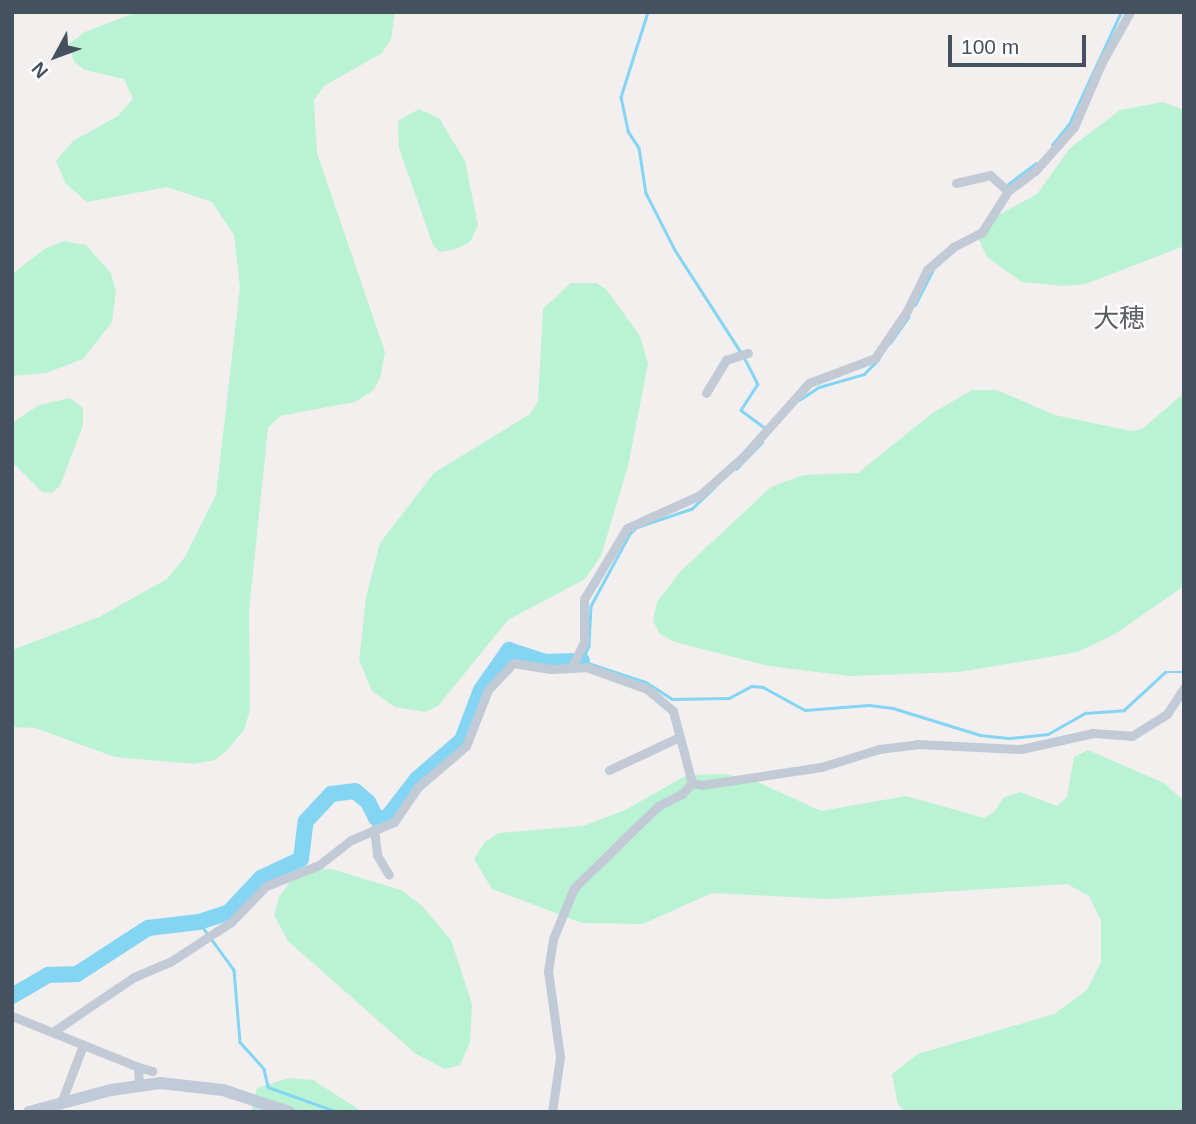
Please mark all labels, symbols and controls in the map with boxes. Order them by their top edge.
north arrow [21,21,91,91]
scale bar [951,21,1089,65]
text: 100 m [961,35,1019,58]
text: N [27,58,52,82]
district label: 大穂 [1093,303,1145,335]

